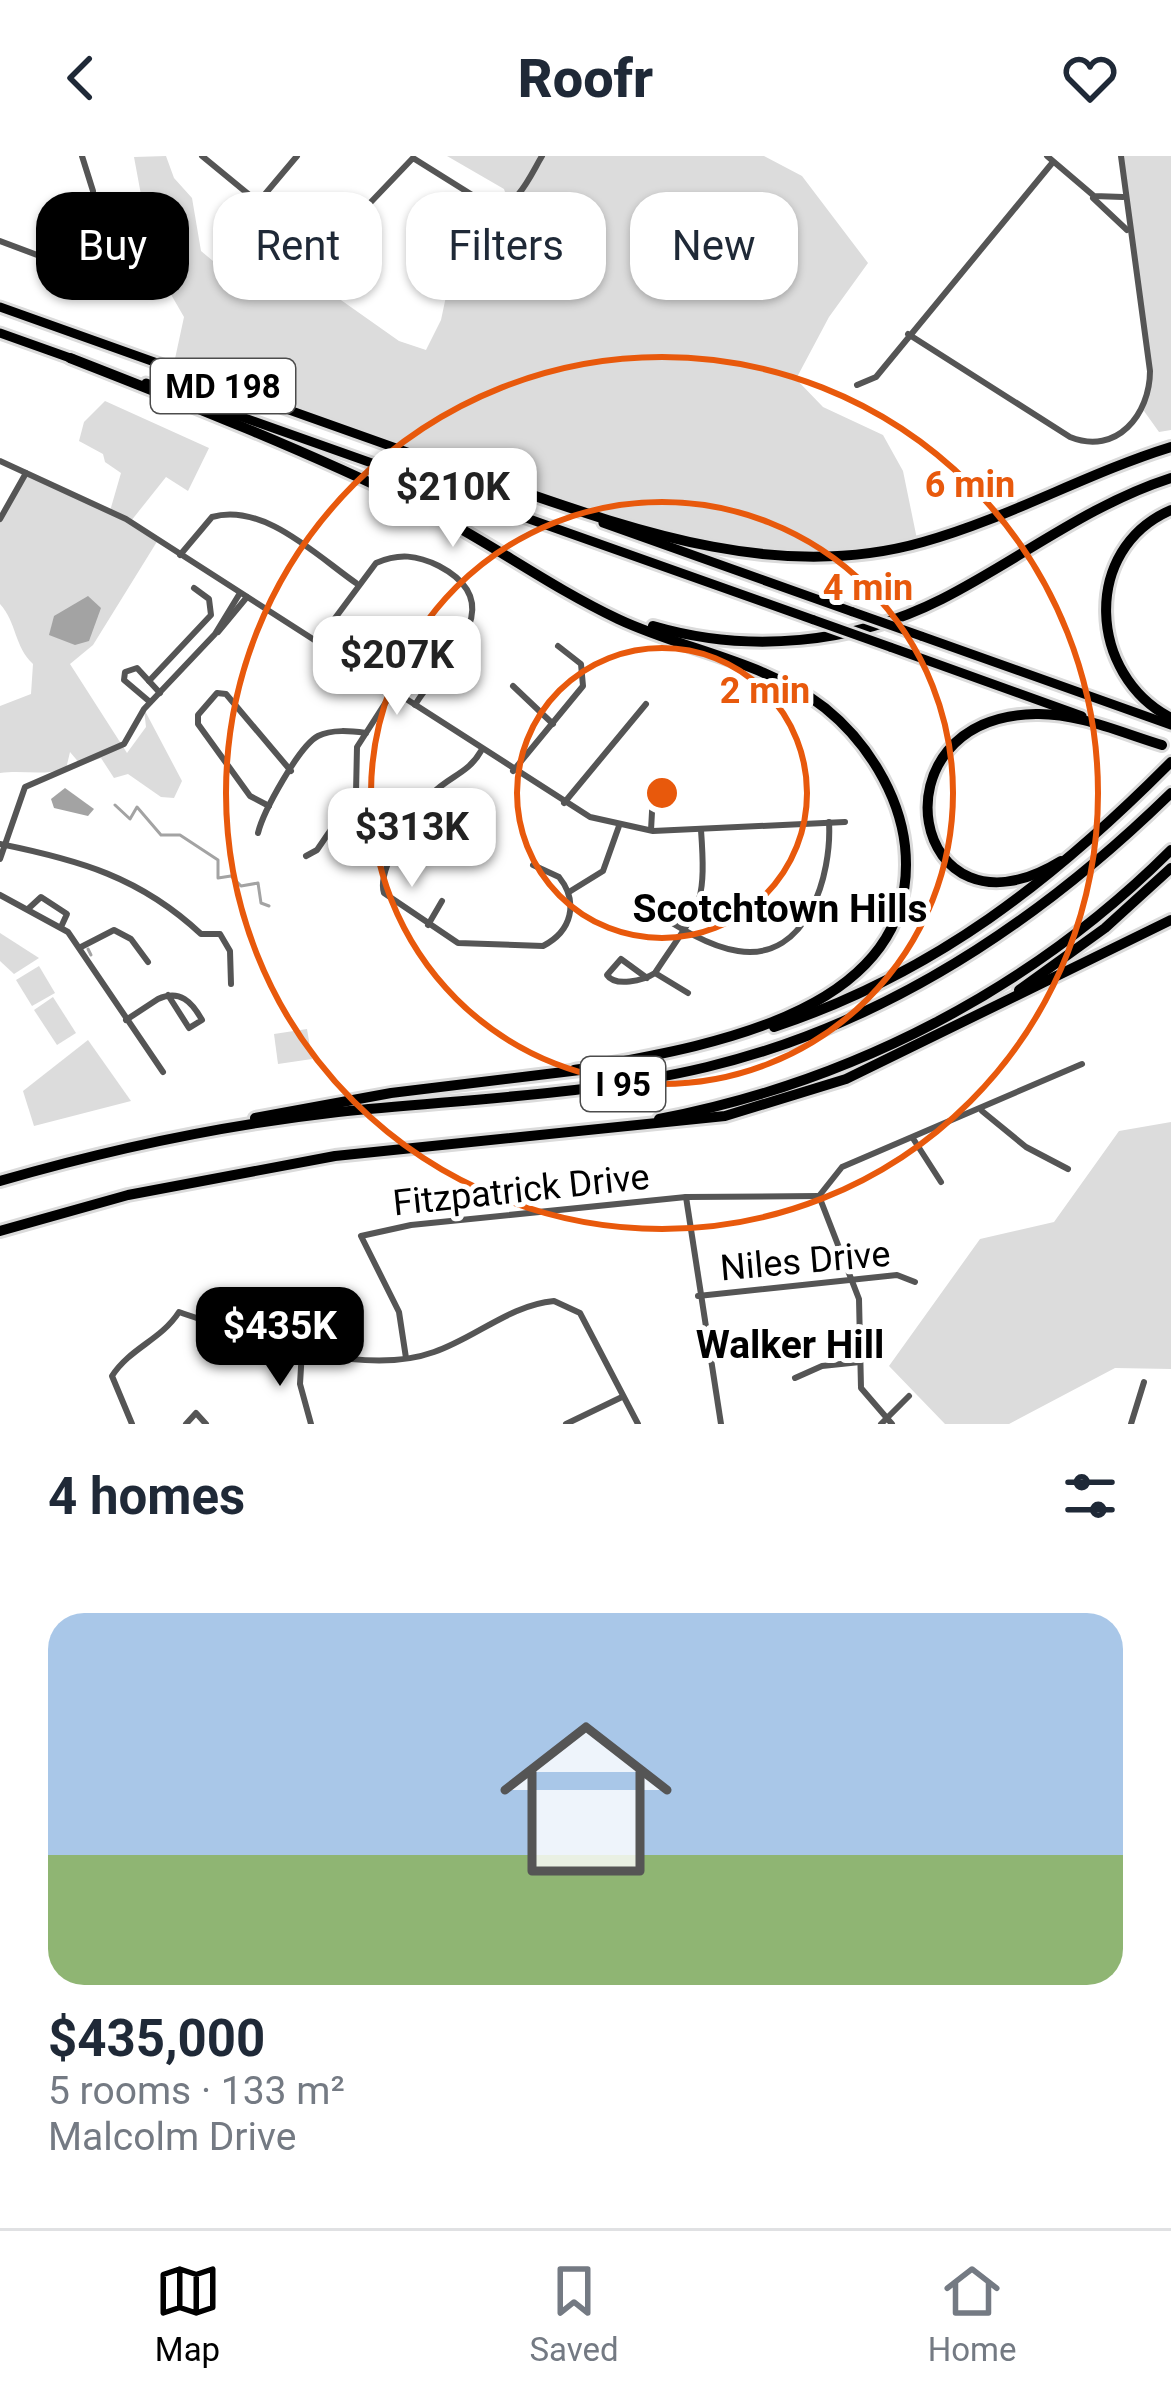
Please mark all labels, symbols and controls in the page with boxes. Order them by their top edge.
icon: back [48,45,114,111]
icon: heart [1057,45,1123,111]
text: Roofr [518,47,653,110]
chip: Buy [36,192,189,300]
chip: Rent [213,192,382,300]
chip: Filters [406,192,606,300]
chip: New [630,192,798,300]
road number: MD 198 [151,359,295,413]
pin: $210K [369,448,537,550]
text: $210K [396,464,510,510]
text: 6 min [925,464,1015,506]
text: 4 min [823,567,913,609]
pin: $207K [313,616,481,718]
text: $207K [340,632,454,678]
text: 2 min [720,670,810,712]
centre of rings [641,772,683,814]
pin: $313K [328,788,496,890]
text: $313K [355,804,469,850]
district label: Scotchtown Hills [632,886,928,932]
road number: I 95 [581,1057,665,1111]
street label: Fitzpatrick Drive [391,1156,651,1224]
street label: Niles Drive [718,1233,892,1289]
pin: $435K [196,1287,364,1389]
text: $435K [223,1303,337,1349]
district label: Walker Hill [696,1322,884,1368]
icon: filters [1057,1463,1123,1529]
text: 4 homes [48,1467,245,1526]
icon: home [478,1691,694,1907]
text: $435,000 [48,2009,265,2068]
text: 5 rooms · 133 m² [48,2068,345,2114]
text: Malcolm Drive [48,2114,296,2160]
tab: Map [155,2258,221,2369]
tab: Saved [530,2258,619,2369]
tab: Home [928,2258,1017,2369]

